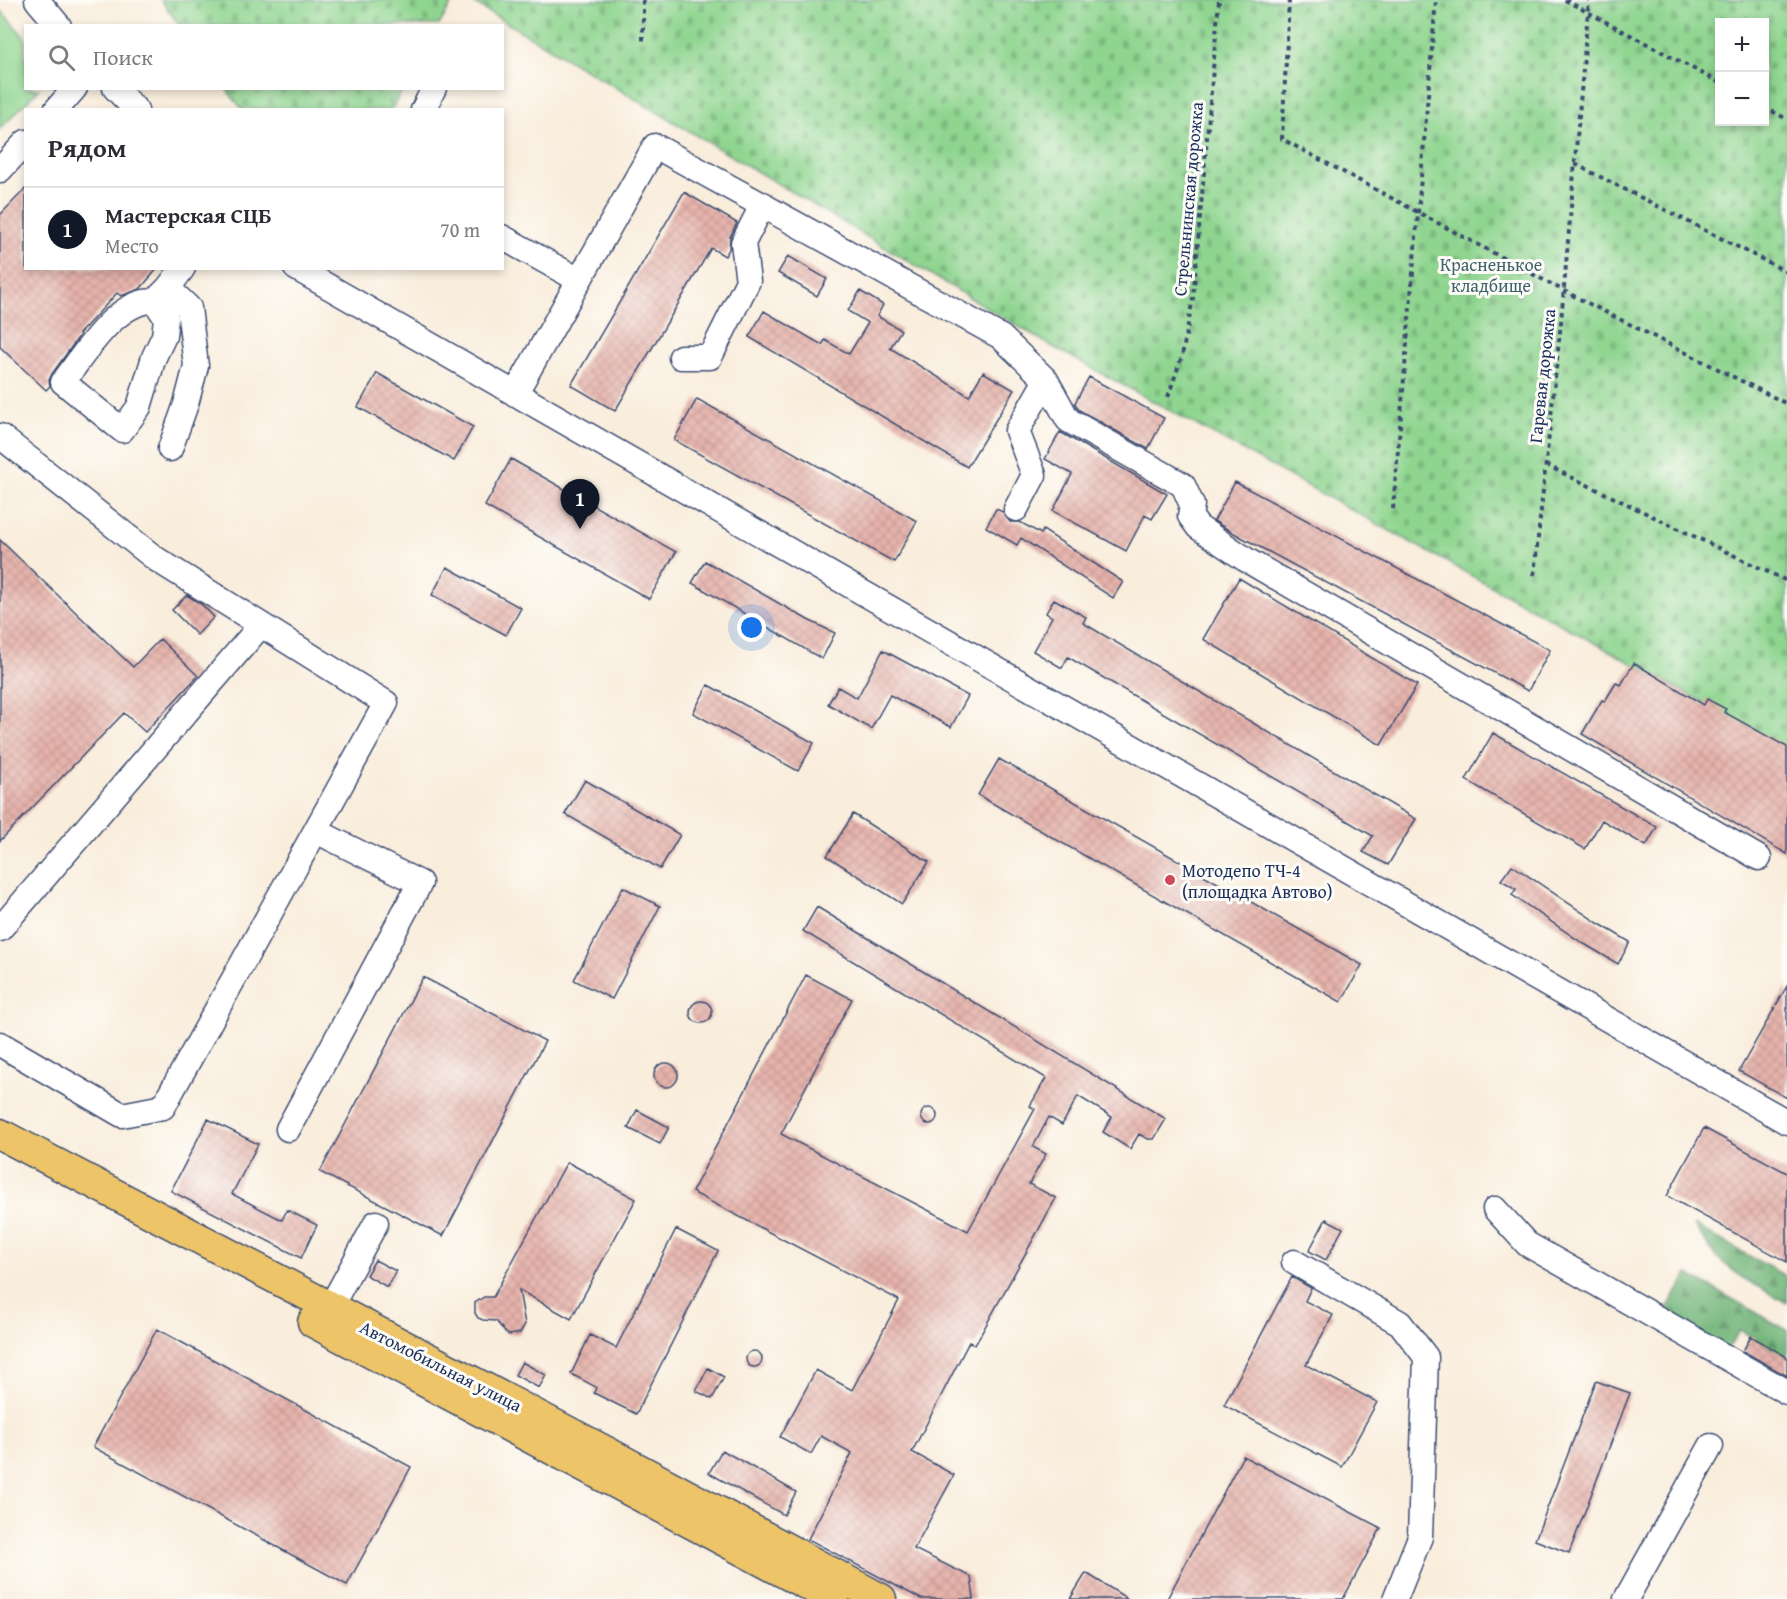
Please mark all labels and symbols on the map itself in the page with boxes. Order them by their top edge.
street label: Стрельнинская дорожка [1166,100,1210,297]
park label: Красненькое кладбище [1440,251,1542,299]
street label: Гаревая дорожка [1522,307,1563,445]
pin: 1 [560,480,600,529]
your location [737,613,766,642]
place label: Мотодепо ТЧ-4 (площадка Автово) [1182,857,1333,905]
marker: Мотодепо ТЧ-4 (площадка Автово) [1163,873,1177,887]
street label: Автомобильная улица [355,1313,527,1419]

